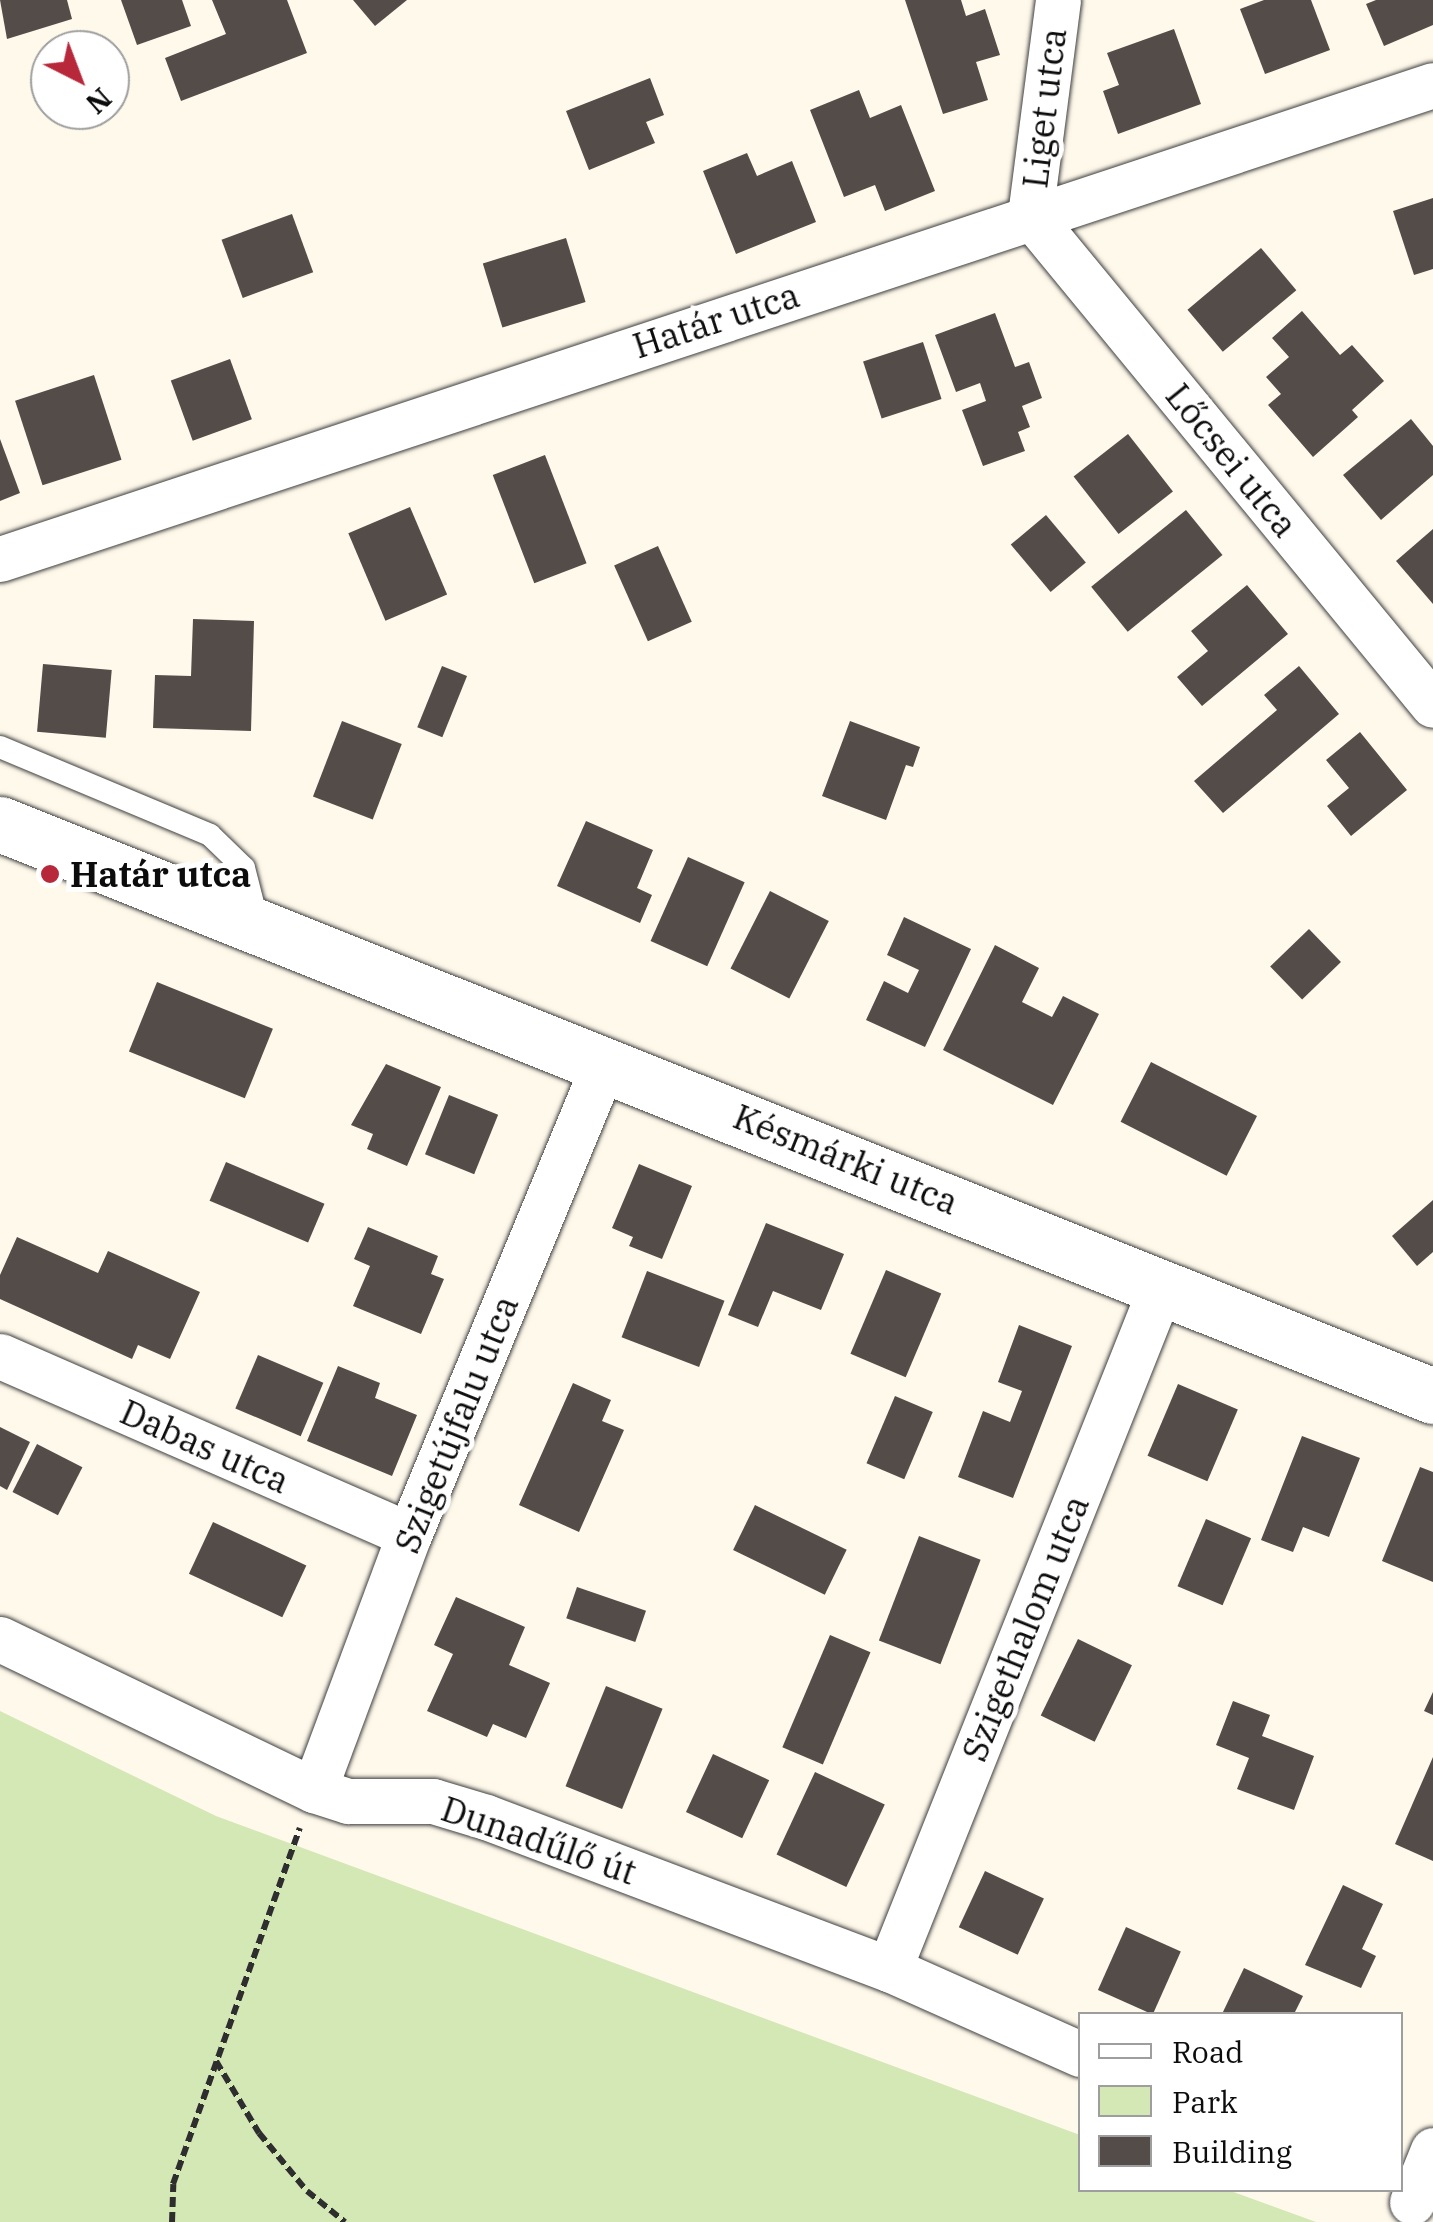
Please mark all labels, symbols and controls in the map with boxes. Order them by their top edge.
street label: Liget utca [1013,26,1075,190]
north arrow [30,30,130,130]
text: N [78,80,120,122]
street label: Határ utca [627,273,805,367]
street label: Lőcsei utca [1157,375,1307,545]
place label: Határ utca [70,853,251,895]
marker: Határ utca [39,863,61,885]
street label: Késmárki utca [728,1095,964,1223]
street label: Szigetújfalu utca [385,1289,527,1559]
street label: Dabas utca [114,1390,296,1502]
street label: Szigethalom utca [953,1489,1097,1767]
street label: Dunadűlő út [436,1787,642,1893]
legend [1078,2012,1403,2192]
text: Road [1172,2032,1244,2071]
text: Park [1172,2082,1238,2121]
text: Building [1172,2132,1292,2171]

